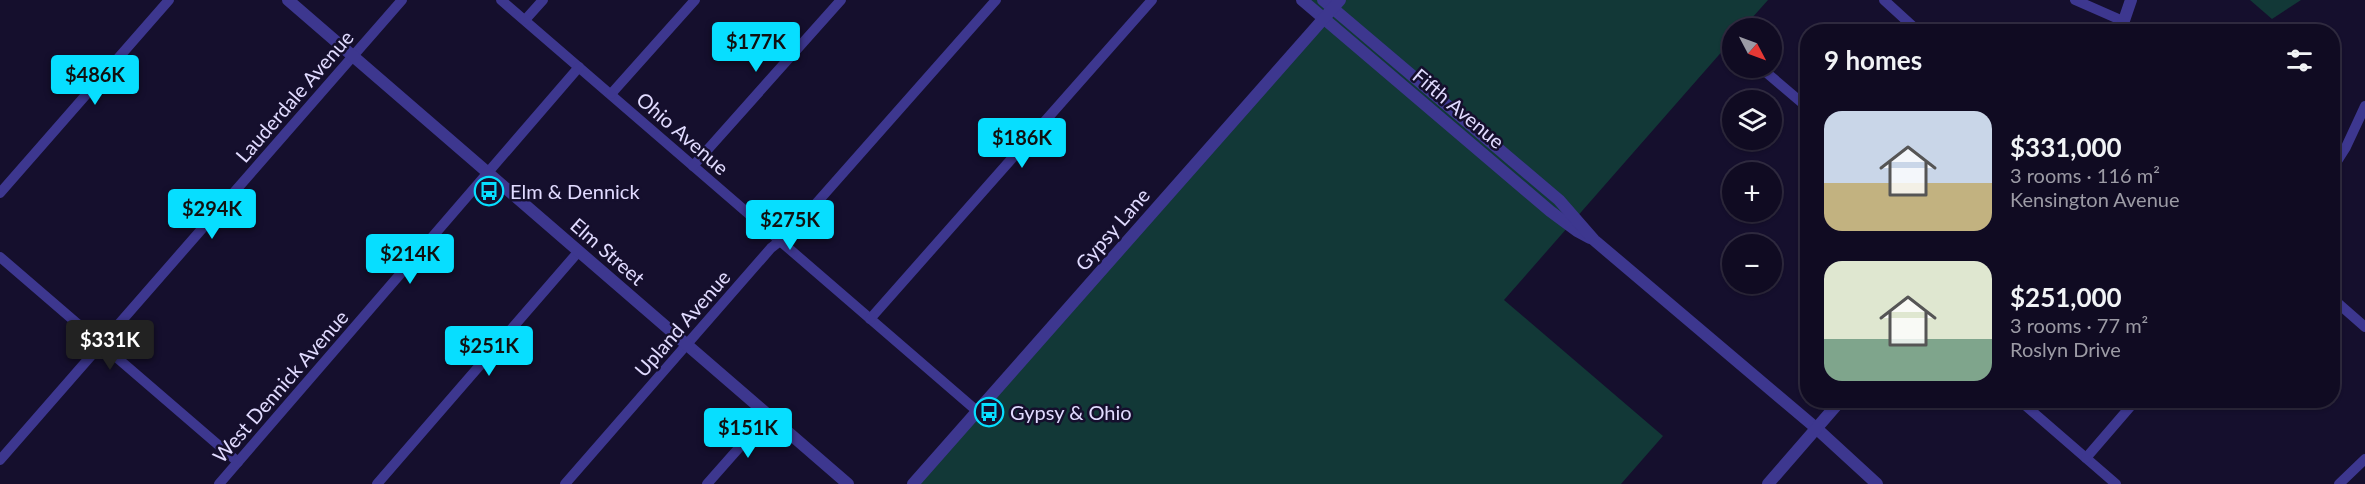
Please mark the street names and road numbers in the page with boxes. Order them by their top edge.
street label: Lauderdale Avenue [230,25,358,167]
street label: Fifth Avenue [1409,63,1509,153]
street label: Ohio Avenue [632,87,734,179]
street label: Gypsy Lane [1070,183,1154,275]
street label: Elm Street [566,212,650,290]
street label: Upland Avenue [629,265,735,381]
street label: West Dennick Avenue [207,305,353,467]

